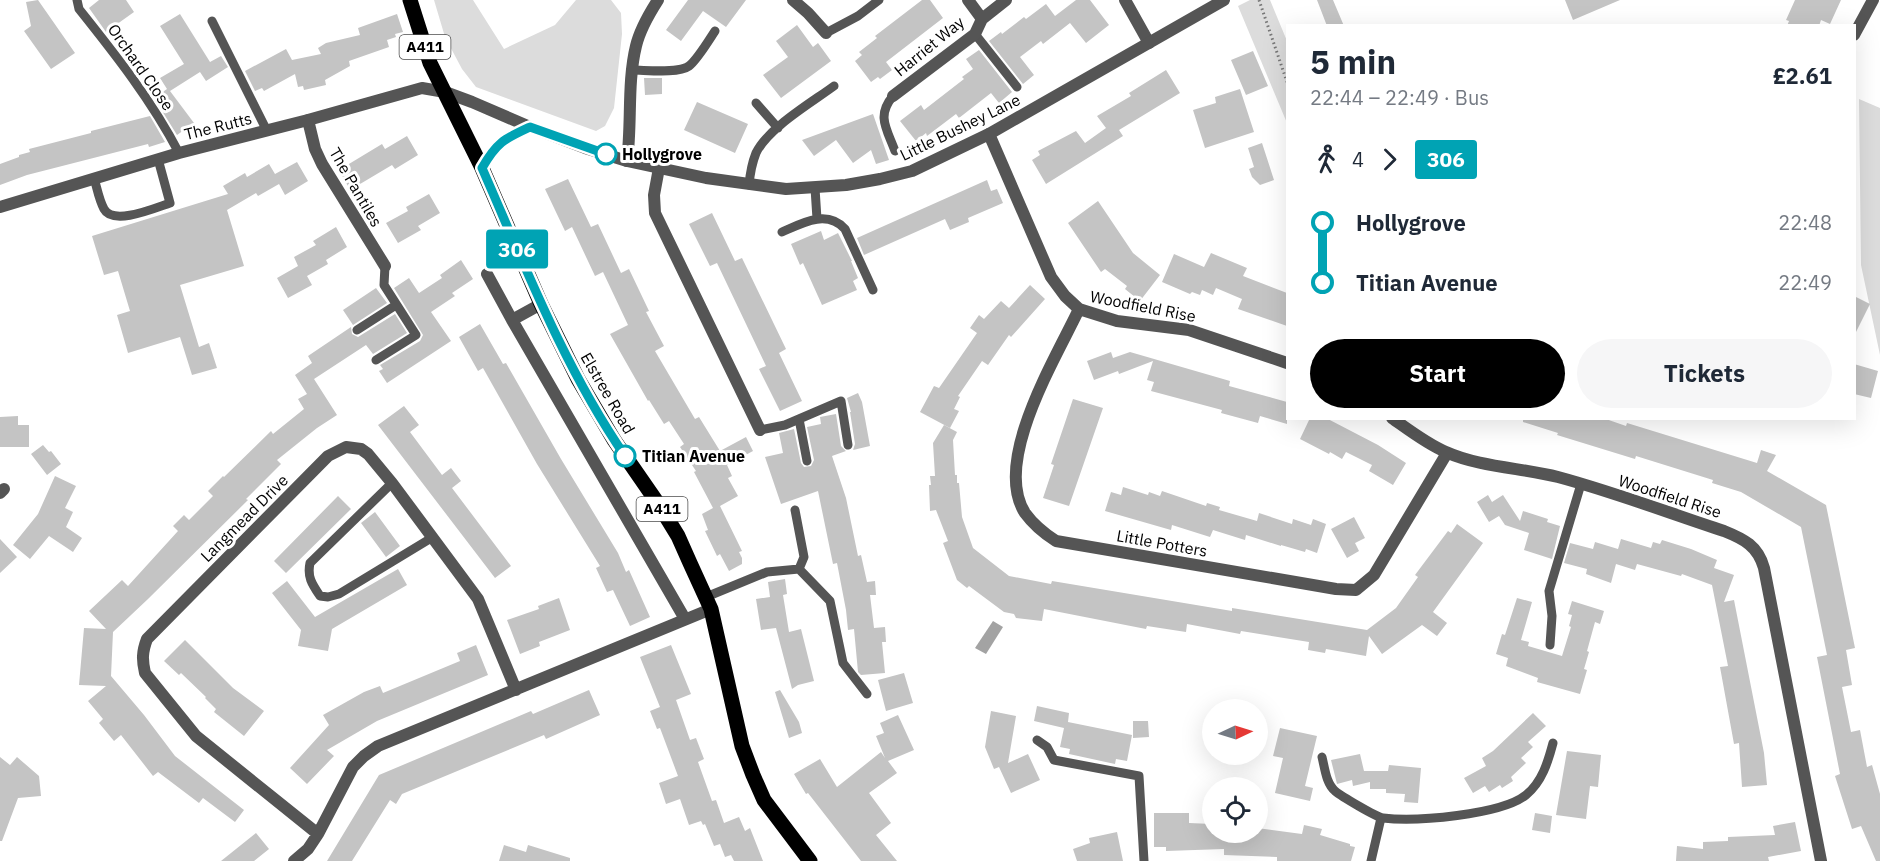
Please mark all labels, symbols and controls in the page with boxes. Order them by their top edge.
street label: Harriet Way [890,12,968,80]
street label: Orchard Close [104,20,178,114]
road number: A411 [400,35,450,59]
text: 5 min [1310,40,1396,83]
text: £2.61 [1773,61,1832,90]
text: 22:44 – 22:49 · Bus [1310,84,1489,111]
street label: Little Bushey Lane [897,89,1024,165]
street label: The Rutts [182,108,254,144]
marker: Hollygrove [595,143,617,165]
icon: walk [1310,143,1343,176]
icon: forward [1373,143,1406,176]
street label: The Pantiles [325,144,387,230]
place label: Hollygrove [622,144,702,164]
text: 306 [1427,145,1465,173]
text: 4 [1352,146,1364,173]
text: Hollygrove [1356,208,1466,237]
text: 22:48 [1778,209,1832,236]
line badge: 306 [482,230,552,268]
text: 306 [498,235,536,263]
text: Titian Avenue [1356,268,1498,297]
text: 22:49 [1778,269,1832,296]
street label: Woodfield Rise [1088,286,1198,326]
button: Start [1310,339,1565,408]
button: Tickets [1577,339,1832,408]
street label: Elstree Road [577,349,639,437]
marker: Titian Avenue [614,445,636,467]
place label: Titian Avenue [642,446,745,466]
street label: Langmead Drive [196,470,292,566]
street label: Woodfield Rise [1616,470,1724,522]
road number: A411 [636,497,688,521]
street label: Little Potters [1115,525,1209,561]
north arrow [1202,699,1268,765]
map controls [1202,699,1268,843]
button: locate [1202,777,1268,843]

